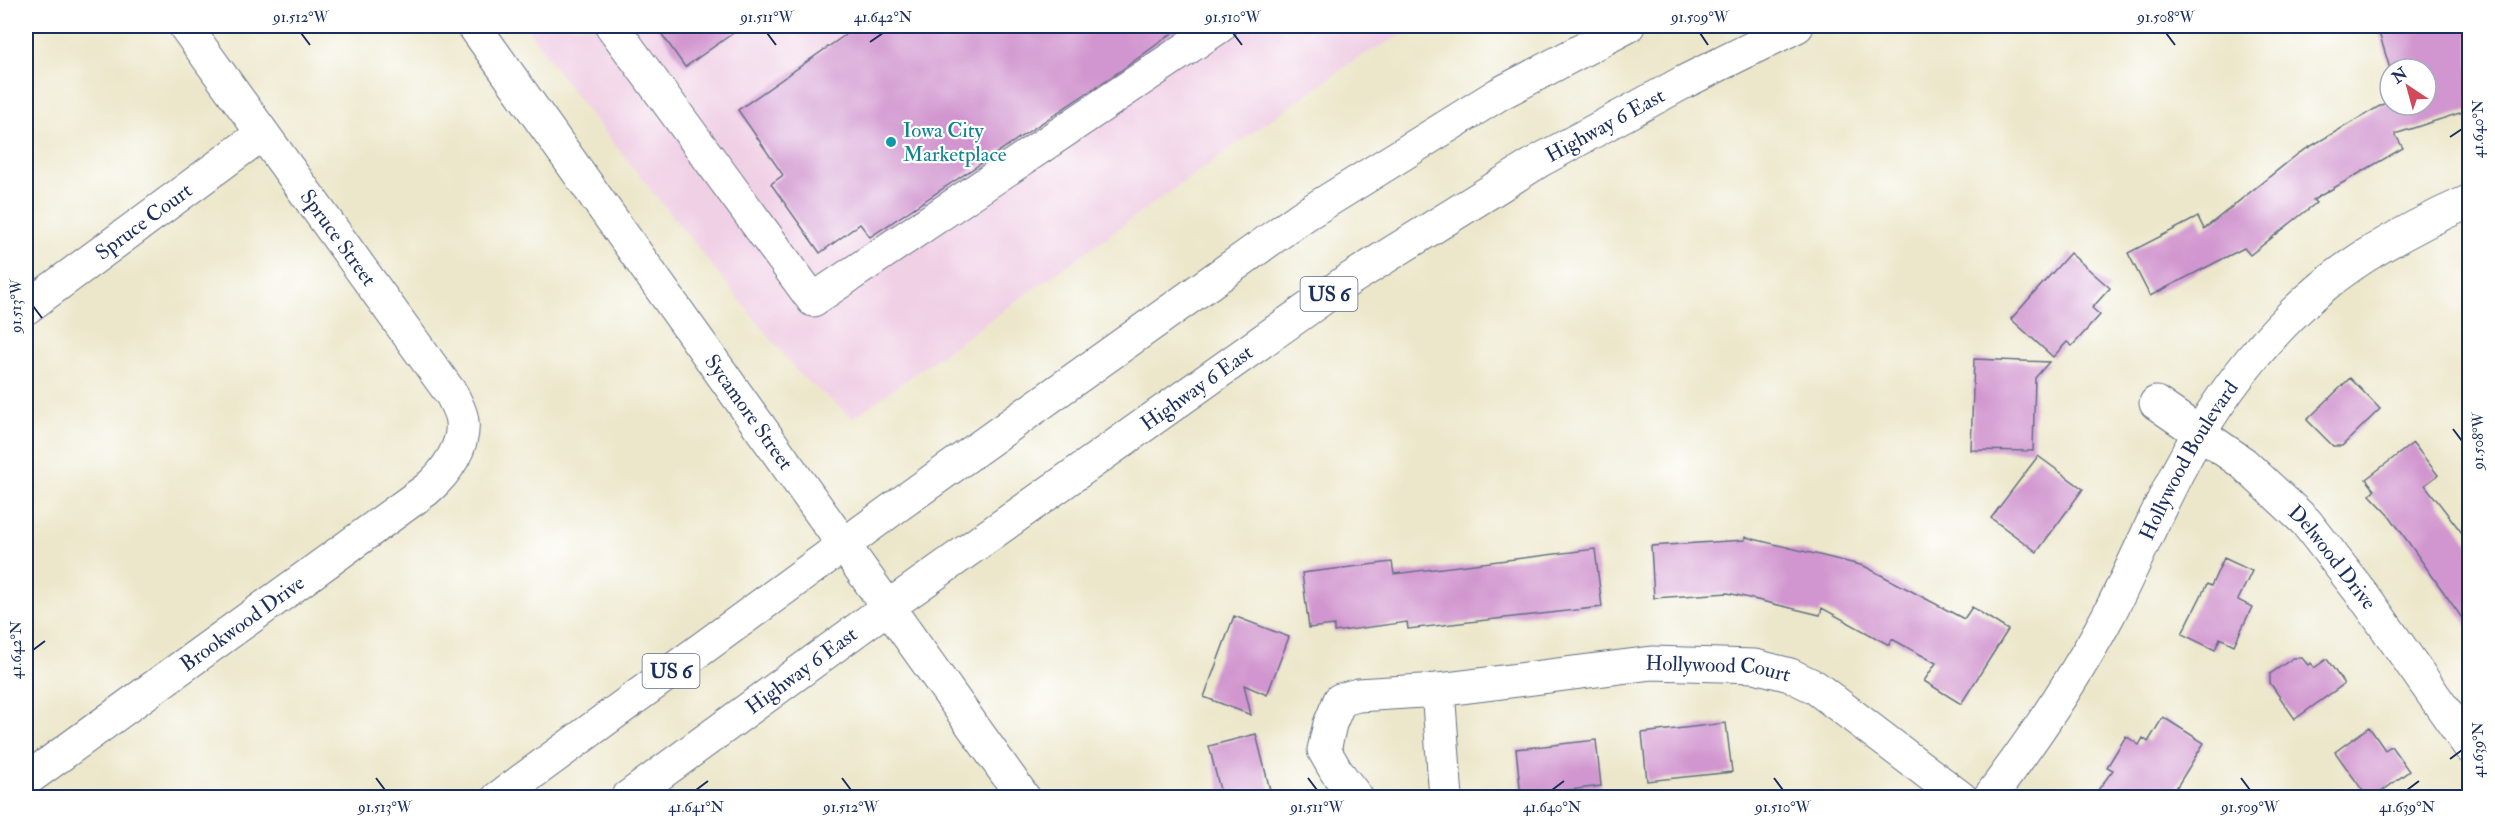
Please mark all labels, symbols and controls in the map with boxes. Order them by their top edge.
text: 91.512°W [272,8,330,27]
text: 91.511°W [739,8,794,27]
text: 41.642°N [854,8,913,27]
text: 91.510°W [1204,8,1262,27]
text: 91.509°W [1670,8,1730,27]
text: 91.508°W [2136,8,2195,27]
north arrow [2378,57,2438,117]
text: N [2387,63,2412,89]
street label: Highway 6 East [1541,82,1669,168]
text: 41.640°N [2469,99,2488,158]
place label: Iowa City Marketplace [903,117,1007,168]
marker: Iowa City Marketplace [884,135,898,149]
street label: Spruce Court [90,177,197,266]
street label: Spruce Street [294,184,382,292]
road number: US 6 [1300,277,1358,311]
text: 91.513°W [7,278,26,334]
street label: Highway 6 East [1135,339,1258,437]
street label: Sycamore Street [699,349,800,475]
street label: Hollywood Boulevard [2133,374,2244,545]
text: 91.508°W [2469,412,2488,471]
street label: Delwood Drive [2283,499,2383,615]
street label: Brookwood Drive [175,569,310,677]
text: 41.642°N [7,620,26,679]
street label: Highway 6 East [740,621,863,720]
street label: Hollywood Court [1645,649,1794,688]
road number: US 6 [642,654,700,688]
text: 41.639°N [2469,721,2488,778]
text: 91.513°W [357,798,413,817]
text: 41.641°N [668,798,725,817]
text: 91.512°W [822,798,880,817]
text: 91.511°W [1289,798,1344,817]
text: 41.640°N [1523,798,1582,817]
text: 91.510°W [1754,798,1812,817]
text: 91.509°W [2220,798,2280,817]
text: 41.639°N [2379,798,2436,817]

